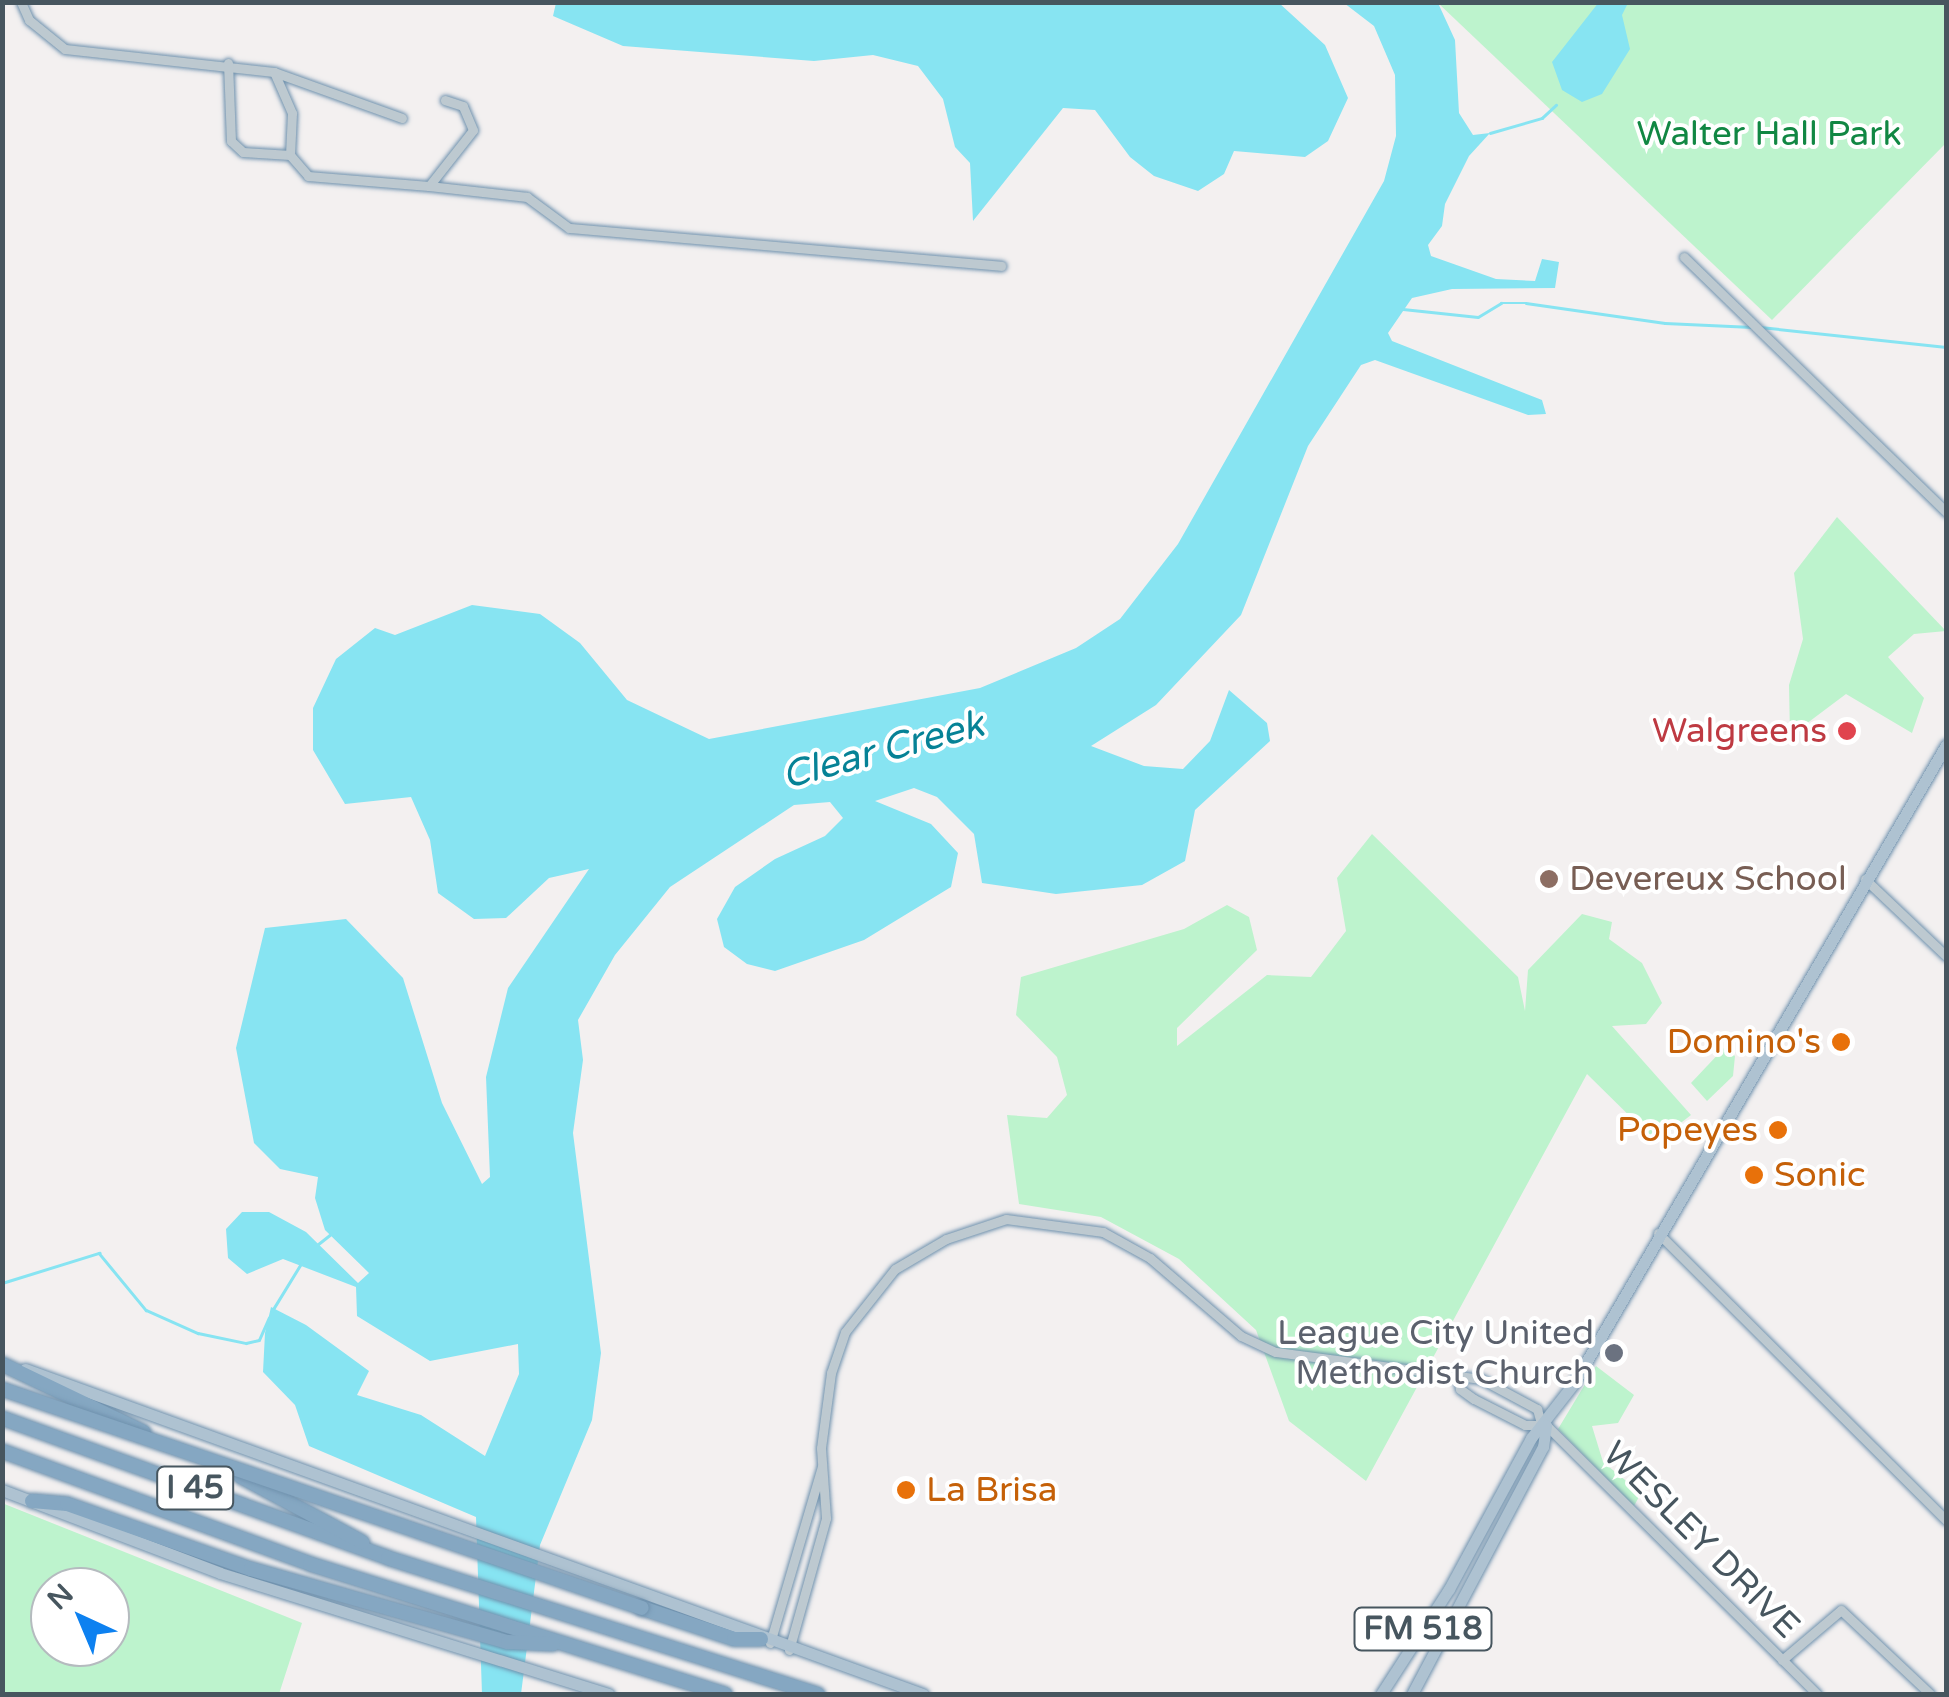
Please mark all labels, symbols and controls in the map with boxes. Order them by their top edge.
park label: Walter Hall Park [1636,113,1902,155]
water label: Clear Creek [777,702,989,800]
place label: Walgreens [1652,710,1827,752]
marker: Walgreens [1836,720,1858,742]
place label: Devereux School [1569,858,1847,900]
marker: Devereux School [1538,868,1560,890]
place label: Domino's [1667,1021,1821,1063]
marker: Domino's [1830,1031,1852,1053]
place label: Popeyes [1617,1109,1758,1151]
marker: Popeyes [1767,1119,1789,1141]
place label: Sonic [1774,1154,1866,1196]
marker: Sonic [1743,1164,1765,1186]
place label: League City United Methodist Church [1277,1312,1594,1394]
marker: League City United Methodist Church [1603,1342,1625,1364]
street label: WESLEY DRIVE [1594,1433,1808,1647]
road number: I 45 [155,1461,235,1515]
place label: La Brisa [926,1469,1058,1511]
marker: La Brisa [895,1479,917,1501]
north arrow [30,1567,130,1667]
text: N [41,1577,80,1617]
road number: FM 518 [1353,1602,1493,1656]

